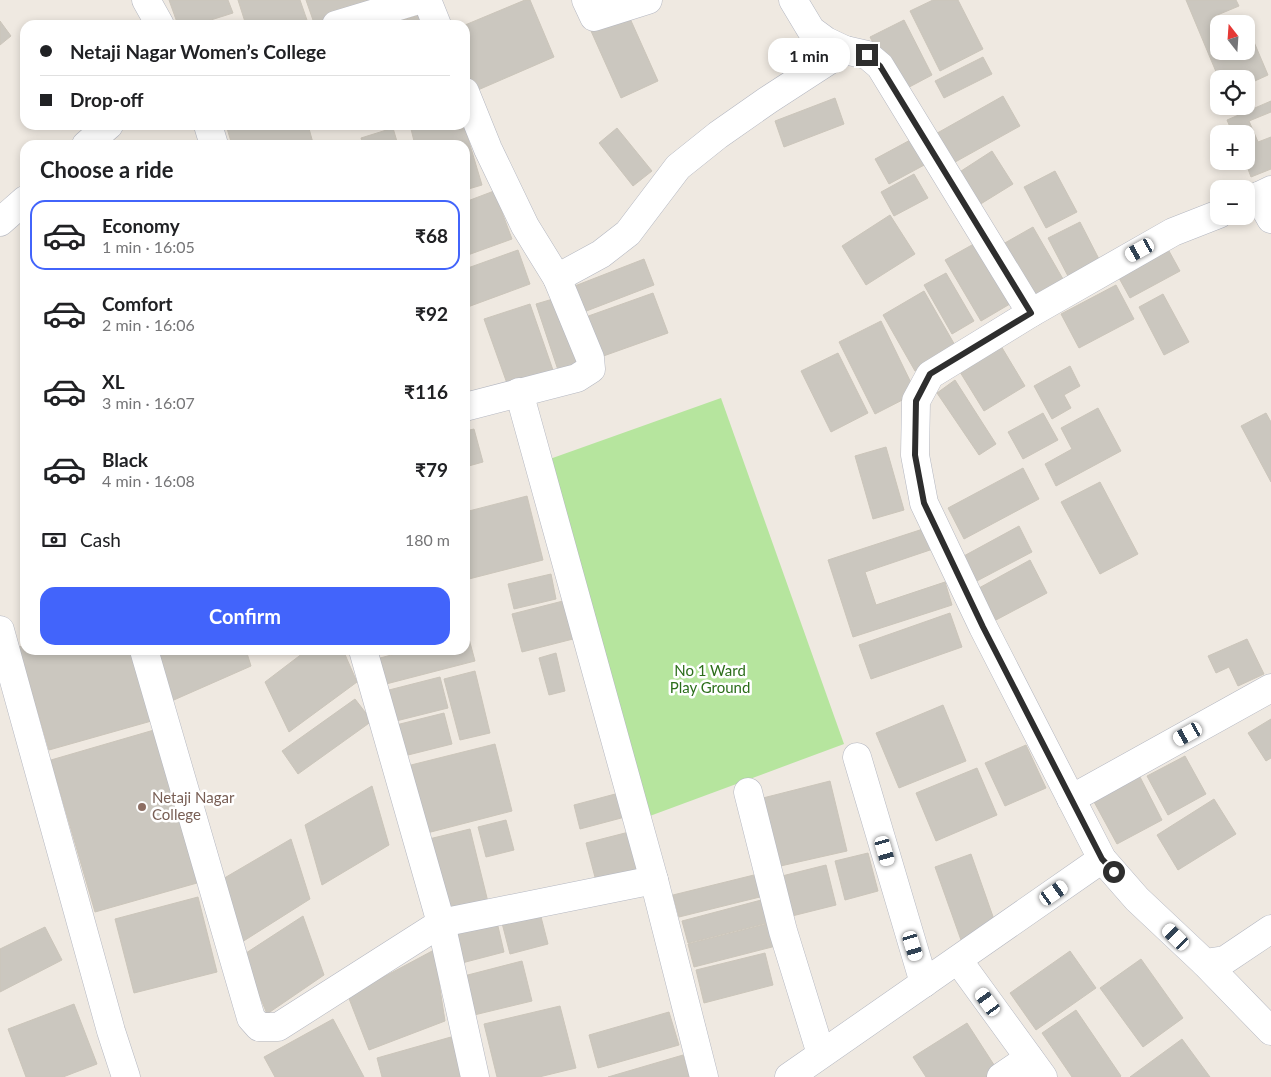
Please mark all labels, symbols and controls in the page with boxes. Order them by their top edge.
north arrow [1210,15,1255,60]
map controls [1210,15,1255,225]
callout: 1 min [767,38,850,72]
text: Netaji Nagar Women’s College [70,40,326,63]
route end [856,44,878,66]
text: 1 min [789,46,829,65]
button: locate [1210,70,1255,115]
text: Drop-off [70,88,144,111]
button: + [1210,125,1255,170]
text: Choose a ride [40,156,174,183]
button: − [1210,180,1255,225]
icon: car [42,213,87,258]
text: Economy [102,214,180,237]
text: ₹68 [415,224,448,247]
car [1123,236,1156,264]
text: 1 min · 16:05 [102,237,195,256]
icon: car [42,291,87,336]
text: Comfort [102,292,173,315]
text: ₹92 [415,302,448,325]
text: 2 min · 16:06 [102,315,195,334]
icon: car [42,369,87,414]
text: XL [102,370,125,393]
text: ₹116 [404,380,448,403]
text: 3 min · 16:07 [102,393,195,412]
icon: car [42,447,87,492]
text: Black [102,448,148,471]
text: ₹79 [415,458,448,481]
text: 4 min · 16:08 [102,471,195,490]
icon: cash [40,526,68,554]
text: Cash [80,528,121,551]
text: 180 m [405,530,450,549]
button: Confirm [40,587,450,645]
park label: No 1 Ward Play Ground [670,661,750,696]
car [1171,720,1204,748]
place label: Netaji Nagar College [152,788,235,823]
marker: Netaji Nagar College [136,801,148,813]
car [873,835,896,867]
route start [1103,861,1125,883]
car [1037,878,1070,908]
car [1160,921,1191,953]
car [901,929,924,963]
car [973,985,1002,1019]

